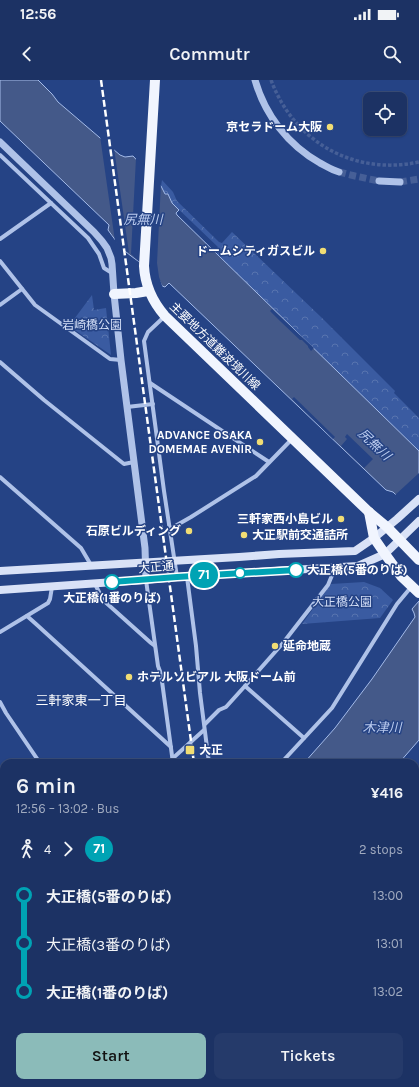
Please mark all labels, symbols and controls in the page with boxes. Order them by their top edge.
text: 12:56 [20,5,56,23]
icon: back [16,43,38,65]
text: Commutr [169,43,250,65]
icon: search [381,43,403,65]
map controls [363,92,407,136]
button: locate [363,92,407,136]
place label: 京セラドーム大阪 [226,120,322,134]
marker: 京セラドーム大阪 [325,122,335,132]
water label: 尻無川 [123,212,164,227]
place label: ドームシティガスビル [196,244,315,258]
marker: ドームシティガスビル [318,246,328,256]
street label: 主要地方道難波境川線 [167,299,263,393]
park label: 岩崎橋公園 [62,318,122,332]
water label: 尻無川 [355,426,395,465]
place label: ADVANCE OSAKA DOMEMAE AVENIR [149,428,252,456]
marker: ADVANCE OSAKA DOMEMAE AVENIR [255,437,265,447]
place label: 三軒家西小島ビル [237,512,333,526]
marker: 三軒家西小島ビル [336,514,346,524]
place label: 石原ビルディング [86,524,181,538]
marker: 石原ビルディング [184,526,194,536]
place label: 大正駅前交通詰所 [252,528,348,542]
marker: 大正駅前交通詰所 [239,530,249,540]
street label: 大正通 [137,558,175,576]
line badge: 71 [186,562,222,588]
marker: 大正橋(5番のりば) [288,562,304,578]
place label: 大正橋(5番のりば) [307,563,408,577]
text: 71 [198,566,210,583]
unlabelled marker [234,567,246,579]
marker: 大正橋(1番のりば) [104,574,120,590]
place label: 大正橋(1番のりば) [63,591,161,605]
park label: 大正橋公園 [312,595,372,609]
place label: 延命地蔵 [283,639,331,653]
marker: 延命地蔵 [270,641,280,651]
place label: ホテルソビアル 大阪ドーム前 [137,670,296,684]
marker: ホテルソビアル 大阪ドーム前 [124,672,134,682]
district label: 三軒家東一丁目 [35,693,127,708]
water label: 木津川 [362,720,403,735]
place label: 大正 [199,743,223,757]
marker: 大正 [184,744,196,756]
text: 6 min [16,773,76,799]
text: ¥416 [371,784,403,802]
text: 12:56 – 13:02 · Bus [16,801,119,816]
icon: walk [16,838,38,860]
icon: forward [57,838,79,860]
text: 71 [93,840,105,857]
text: 4 [44,842,51,857]
text: 2 stops [359,842,403,857]
text: 大正橋(5番のりば) [46,888,172,906]
text: 13:00 [373,888,403,903]
text: 大正橋(3番のりば) [46,936,171,954]
text: 13:01 [376,936,403,951]
text: 大正橋(1番のりば) [46,984,168,1002]
text: 13:02 [373,984,403,999]
button: Start [16,1033,206,1079]
button: Tickets [214,1033,403,1079]

